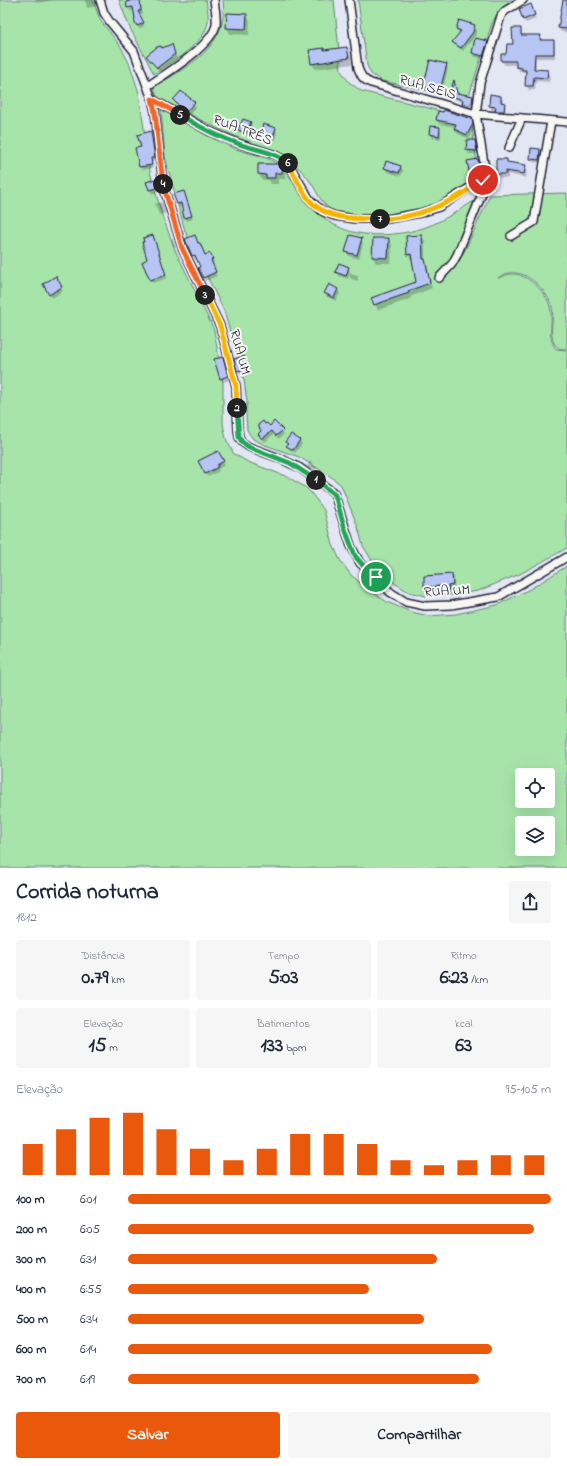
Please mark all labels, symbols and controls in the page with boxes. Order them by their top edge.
street label: RUA SEIS [397,69,459,106]
pin: 5 [170,105,190,125]
text: 5 [177,107,183,123]
street label: RUA TRÊS [210,109,275,151]
pin: 6 [278,153,298,173]
text: 6 [286,155,290,171]
pin [466,163,500,197]
icon: check [472,169,494,191]
pin: 4 [153,174,173,194]
text: 4 [161,176,165,192]
pin: 7 [370,209,390,229]
text: 7 [378,211,382,227]
pin: 3 [195,285,215,305]
text: 3 [203,287,207,303]
street label: RUA UM [223,327,256,377]
pin: 2 [227,398,247,418]
text: 2 [234,400,240,416]
pin: 1 [306,470,326,490]
text: 1 [314,472,318,488]
pin [359,560,393,594]
icon: arrive [365,566,387,588]
street label: RUA UM [424,580,471,603]
map controls [515,768,555,856]
button: locate [515,768,555,808]
button: layers [515,816,555,856]
text: Corrida noturna [16,877,159,909]
button: share [509,881,551,923]
text: 18:12 [16,908,37,927]
text: Distância [81,948,125,964]
text: Tempo [268,948,299,964]
text: Ritmo [451,948,477,964]
text: 0.79 [82,964,109,993]
text: 5:03 [268,964,299,993]
text: 6:23 [440,964,468,993]
text: km [109,972,125,988]
text: /km [468,972,488,988]
text: Elevação [83,1016,123,1032]
text: Batimentos [257,1016,310,1032]
text: kcal [455,1016,473,1032]
text: 15 [89,1032,106,1061]
text: 133 [261,1032,283,1061]
text: 63 [455,1032,472,1061]
text: m [106,1040,118,1056]
text: bpm [283,1040,306,1056]
text: Elevação [16,1080,63,1099]
text: 95–105 m [505,1080,551,1099]
text: 100 m [16,1190,45,1209]
text: 6:01 [80,1190,97,1209]
text: 200 m [16,1220,47,1239]
text: 6:05 [80,1220,100,1239]
text: 300 m [16,1250,46,1269]
text: 6:31 [80,1250,96,1269]
text: 400 m [16,1280,46,1299]
text: 6:55 [80,1280,102,1299]
text: 500 m [16,1310,48,1329]
text: 6:34 [80,1310,98,1329]
text: 600 m [16,1340,46,1359]
text: 6:14 [80,1340,96,1359]
text: 700 m [16,1370,46,1389]
text: 6:19 [80,1370,95,1389]
button: Salvar [16,1412,280,1458]
button: Compartilhar [288,1412,551,1458]

